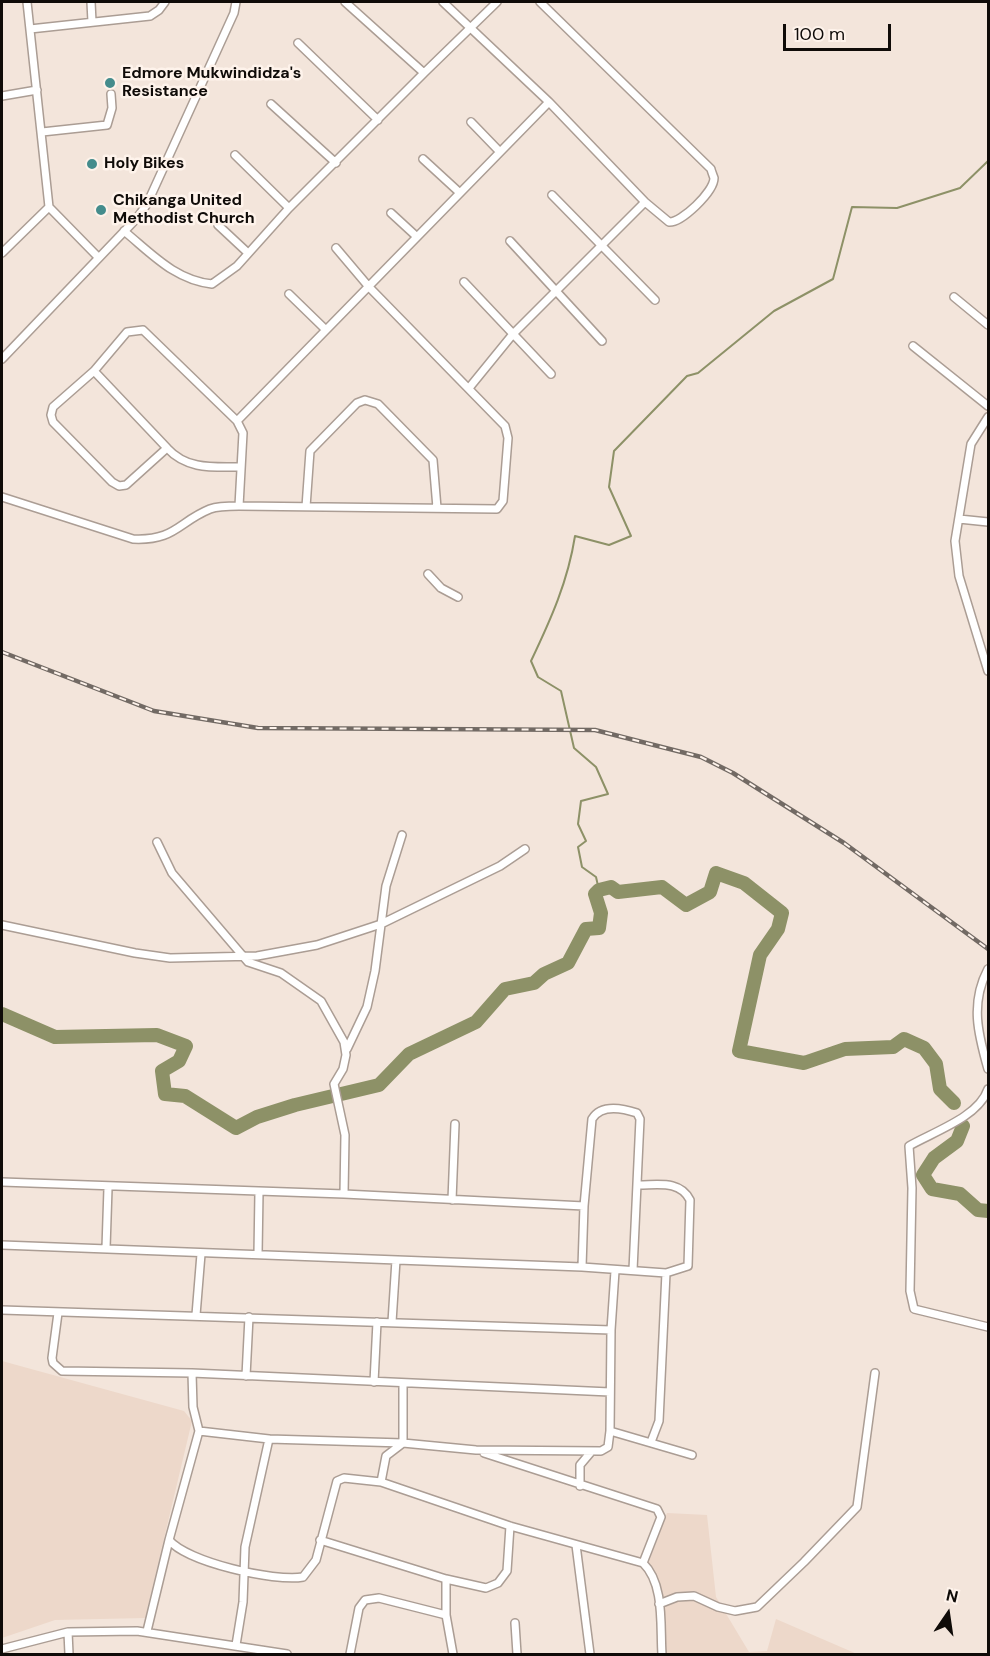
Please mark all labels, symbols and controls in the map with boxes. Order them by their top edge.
scale bar [786,12,894,50]
text: 100 m [794,22,845,46]
place label: Edmore Mukwindidza's Resistance [122,64,301,102]
marker: Edmore Mukwindidza's Resistance [103,76,117,90]
place label: Holy Bikes [104,154,184,174]
marker: Holy Bikes [85,157,99,171]
place label: Chikanga United Methodist Church [113,191,255,229]
marker: Chikanga United Methodist Church [94,203,108,217]
north arrow [918,1584,978,1644]
text: N [944,1584,960,1608]

